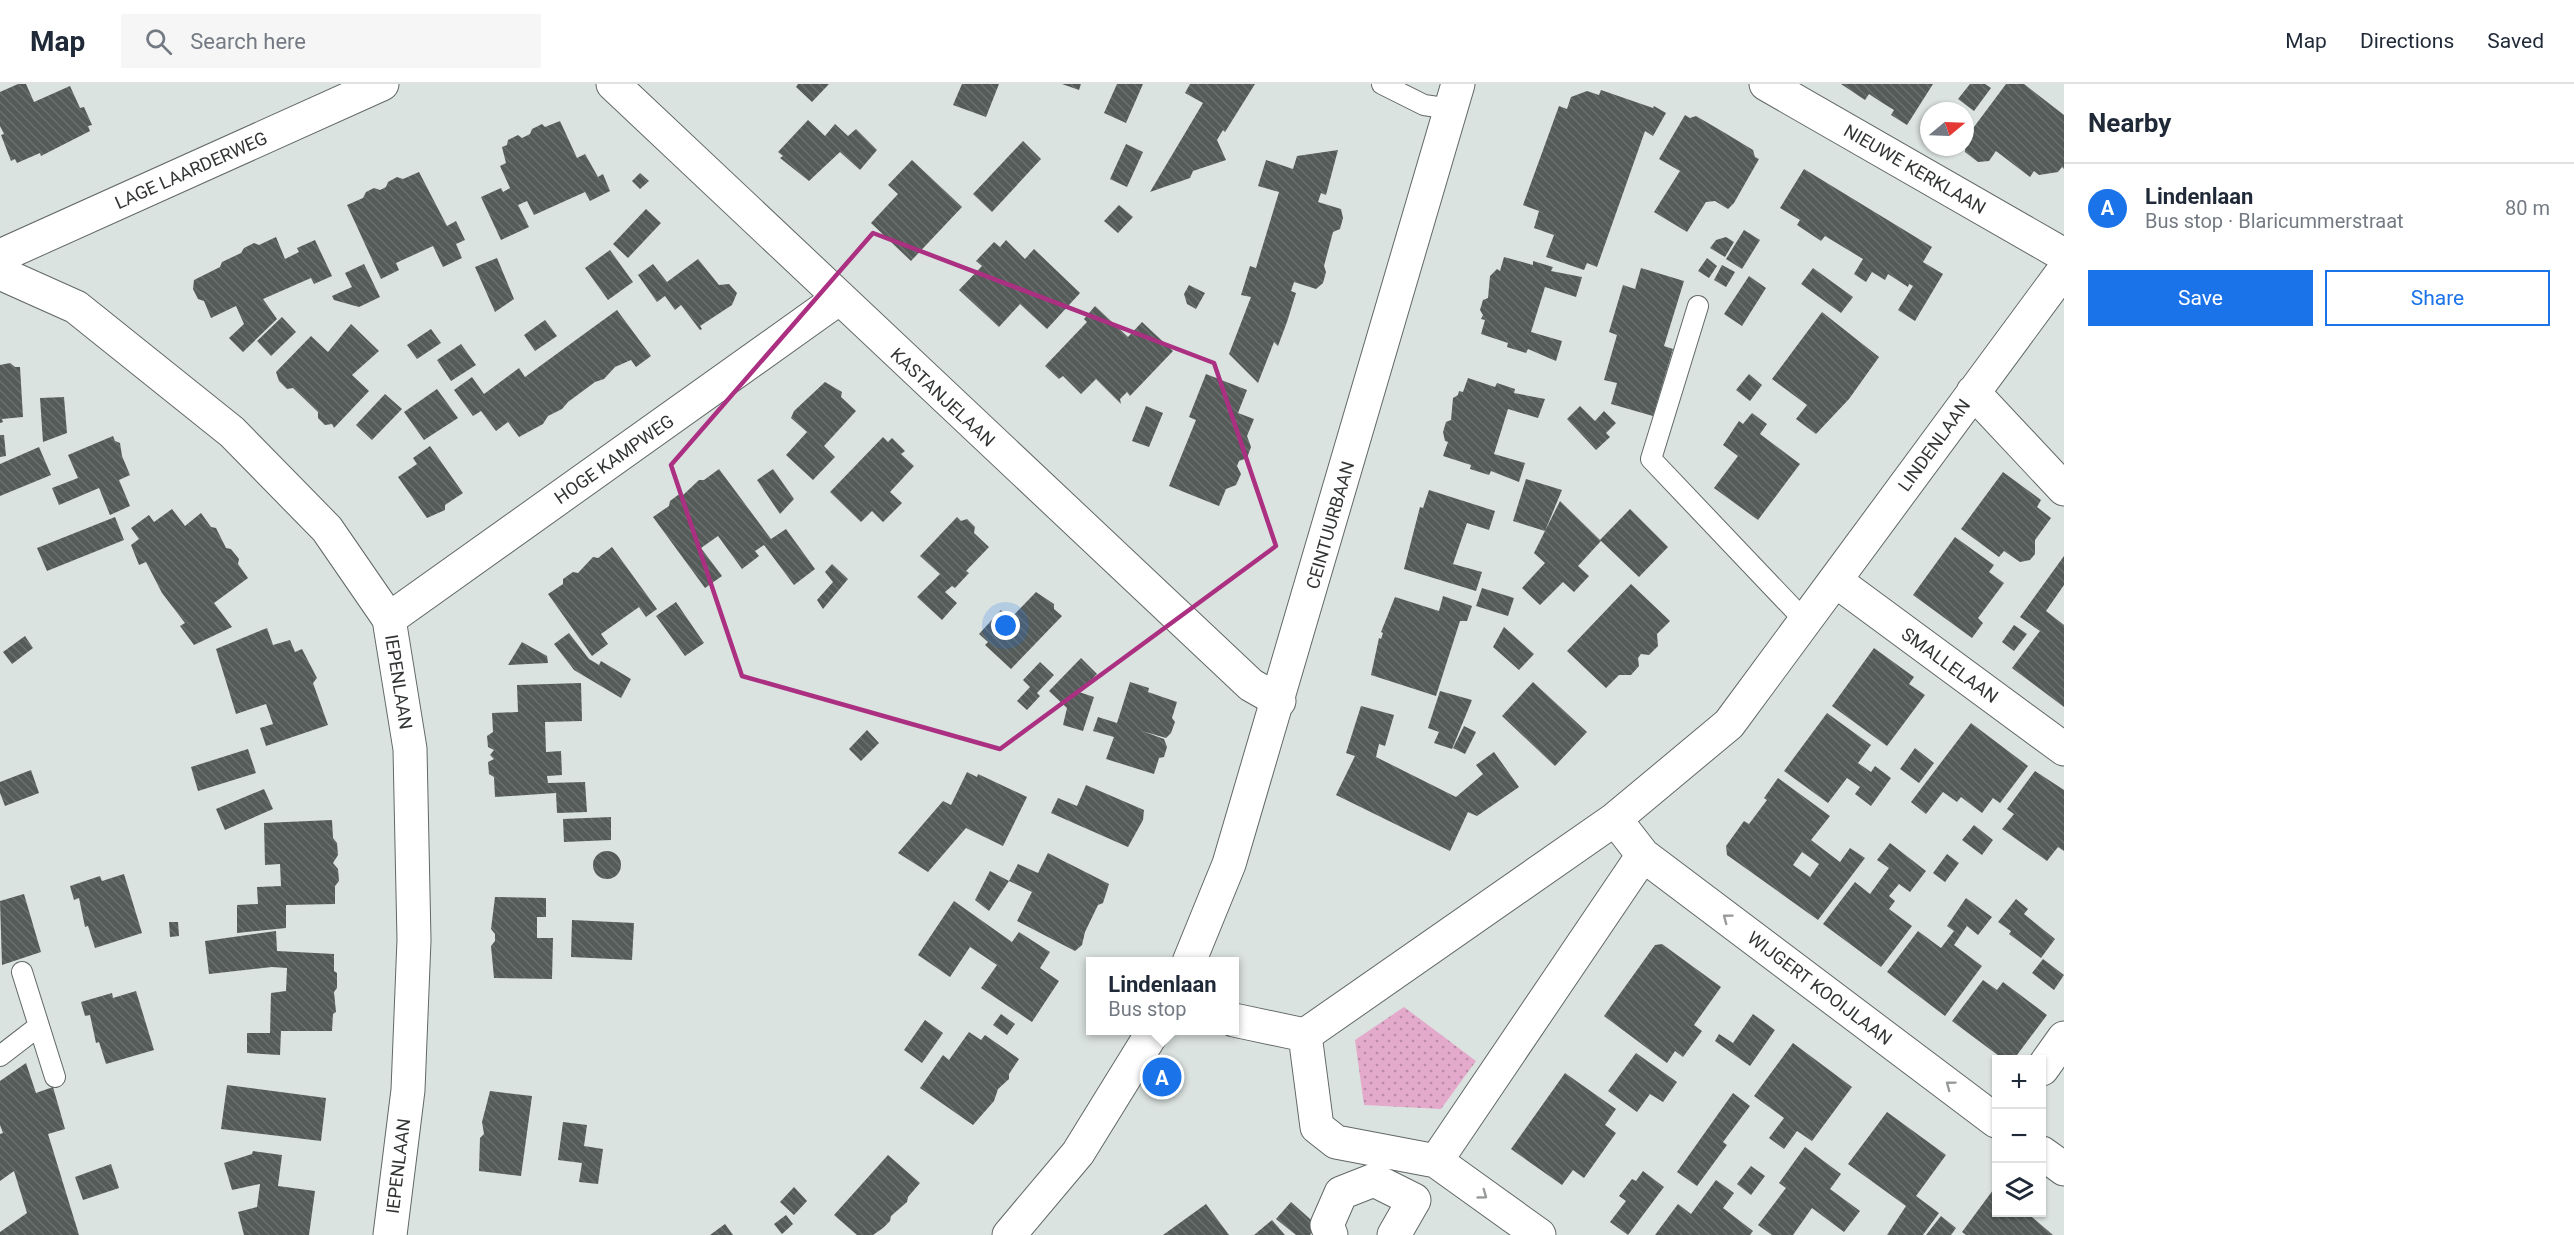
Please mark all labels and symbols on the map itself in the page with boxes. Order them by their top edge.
north arrow [1920,102,1974,156]
street label: NIEUWE KERKLAAN [1840,120,1990,218]
street label: LAGE LAARDERWEG [112,127,270,213]
street label: KASTANJELAAN [887,343,999,451]
street label: LINDENLAAN [1894,395,1974,495]
street label: HOGE KAMPWEG [550,410,678,508]
street label: CEINTUURBAAN [1302,459,1358,591]
your location [991,611,1020,640]
street label: SMALLELAAN [1898,623,2002,707]
street label: IEPENLAAN [381,633,417,731]
one-way arrow [1722,914,1733,925]
street label: WIJGERT KOOIJLAAN [1744,927,1896,1049]
pin: A [1142,1054,1182,1100]
one-way arrow [1945,1082,1956,1093]
street label: IEPENLAAN [382,1117,414,1215]
one-way arrow [1477,1188,1488,1199]

